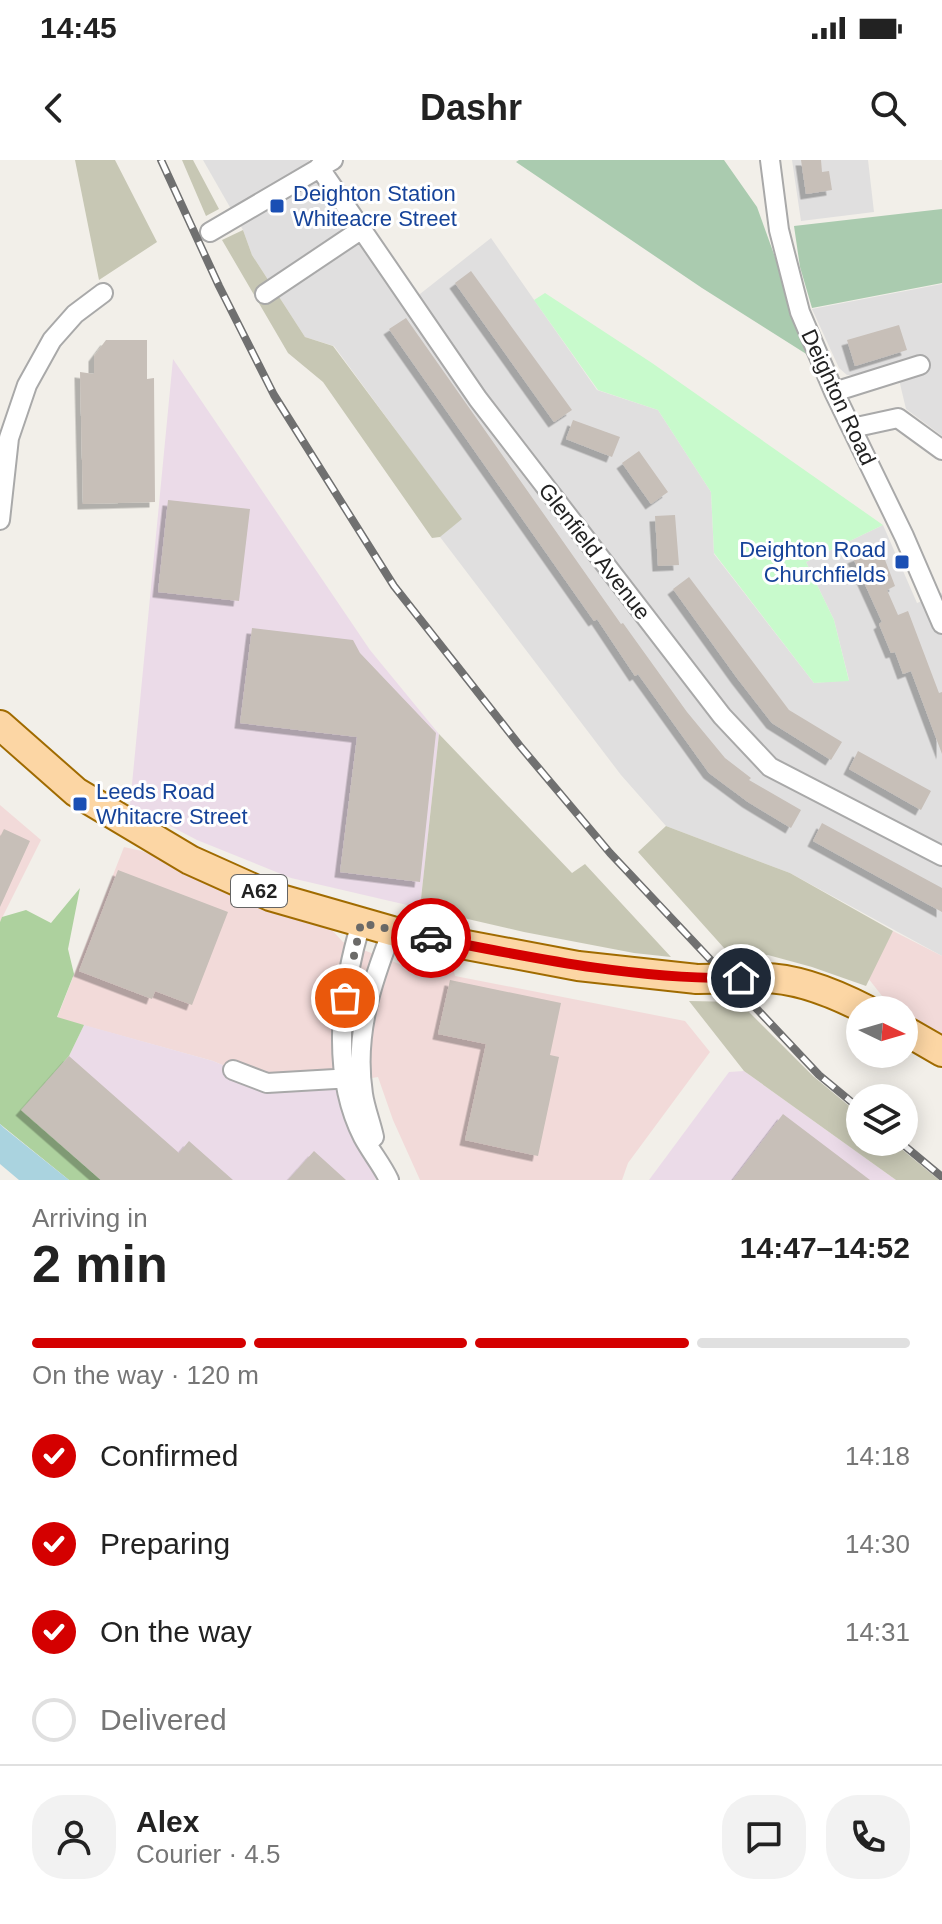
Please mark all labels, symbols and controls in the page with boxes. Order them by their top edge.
text: 14:45 [40,11,117,44]
icon: back [32,86,76,130]
icon: search [866,86,910,130]
text: Dashr [420,87,522,128]
place label: Deighton Station Whiteacre Street [293,181,457,231]
marker: Deighton Station Whiteacre Street [268,197,286,215]
street label: Deighton Road [796,325,881,469]
street label: Glenfield Avenue [534,478,656,624]
place label: Deighton Road Churchfields [739,537,886,587]
marker: Deighton Road Churchfields [893,553,911,571]
place label: Leeds Road Whitacre Street [96,779,248,829]
marker: Leeds Road Whitacre Street [71,795,89,813]
road number: A62 [231,875,287,907]
courier [391,898,471,978]
icon: car [409,916,453,960]
pin [707,944,775,1012]
icon: home [719,956,763,1000]
pin [311,964,379,1032]
icon: bag [323,976,367,1020]
north arrow [846,996,918,1068]
map controls [846,996,918,1156]
button: layers [846,1084,918,1156]
text: Arriving in [32,1203,148,1233]
text: 14:47–14:52 [740,1231,910,1264]
text: 2 min [32,1235,168,1293]
text: On the way · 120 m [32,1360,259,1390]
icon: check [32,1434,76,1478]
text: Confirmed [100,1439,238,1472]
text: 14:18 [845,1441,910,1471]
icon: check [32,1522,76,1566]
text: Preparing [100,1527,230,1560]
text: 14:30 [845,1529,910,1559]
icon: check [32,1610,76,1654]
text: On the way [100,1615,252,1648]
text: 14:31 [845,1617,910,1647]
text: Delivered [100,1703,227,1736]
button: person [32,1795,116,1879]
button: chat [722,1795,806,1879]
button: phone [826,1795,910,1879]
text: Alex [136,1805,199,1838]
text: Courier · 4.5 [136,1839,281,1869]

